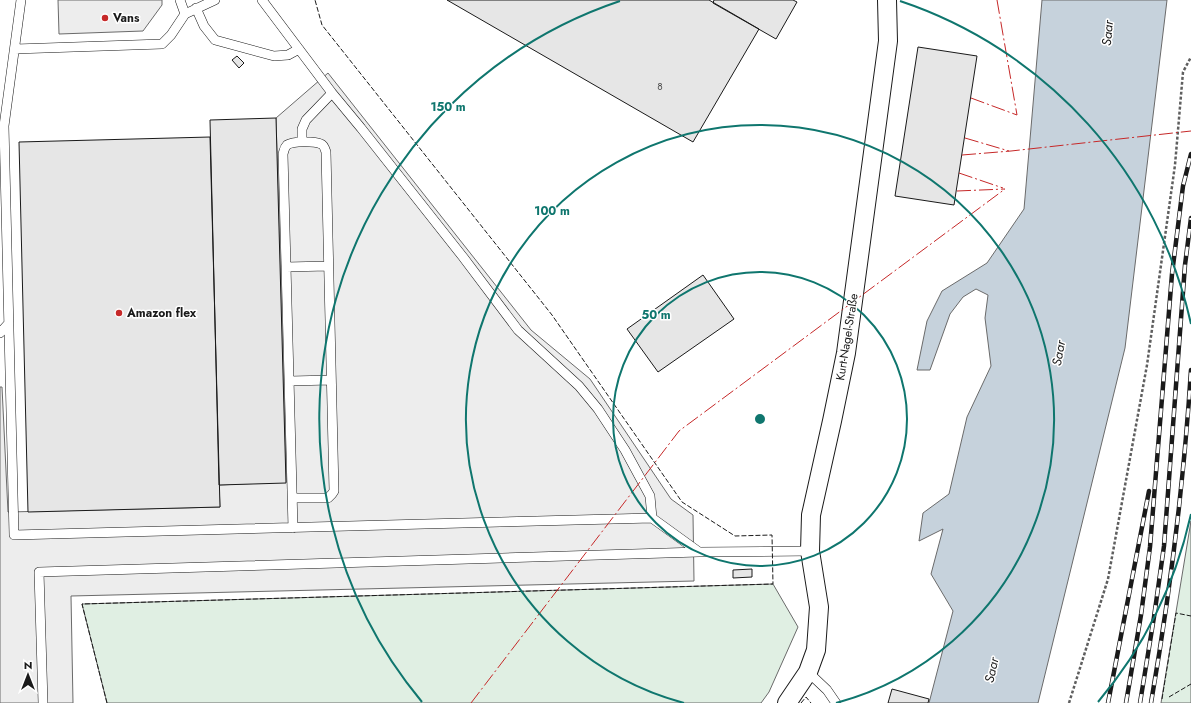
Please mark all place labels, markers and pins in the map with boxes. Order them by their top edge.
place label: Vans [112,9,140,27]
marker: Vans [100,13,110,23]
place label: Amazon flex [126,304,197,322]
marker: Amazon flex [114,308,124,318]
centre of rings [753,412,767,426]

